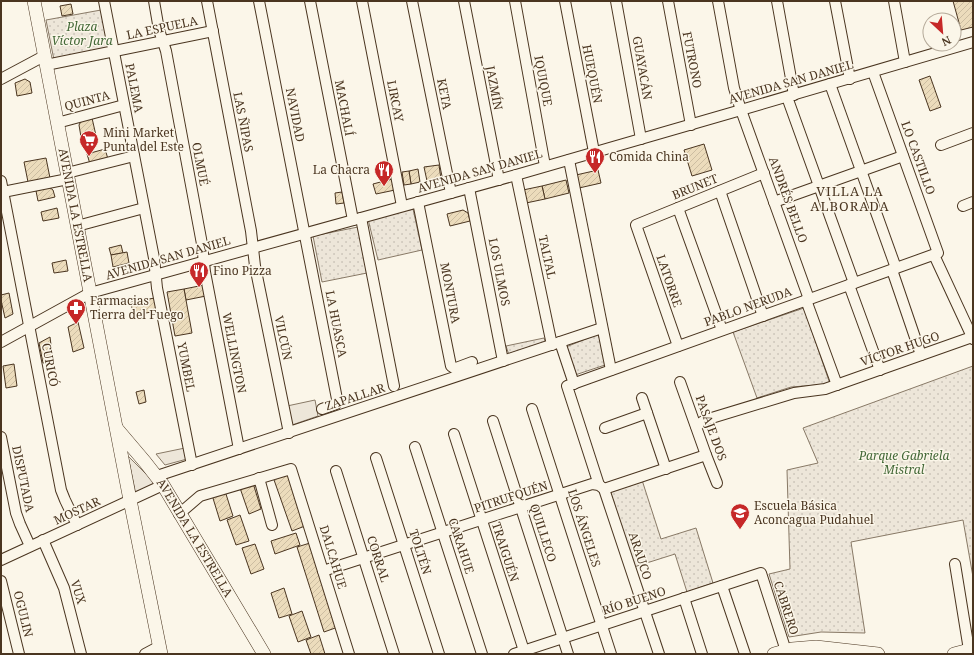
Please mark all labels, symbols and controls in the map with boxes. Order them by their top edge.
street label: LA ESPUELA [125,12,200,43]
north arrow [922,12,962,52]
park label: Plaza Víctor Jara [51,18,113,49]
street label: FUTRONO [679,30,706,90]
text: N [939,33,954,50]
street label: GUAYACÁN [629,35,656,101]
street label: HUEQUÉN [578,43,607,105]
street label: IQUIQUE [530,54,557,108]
street label: AVENIDA SAN DANIEL [726,56,855,107]
street label: PALEMA [121,62,148,114]
street label: JAZMÍN [482,63,507,111]
street label: KETA [433,77,456,111]
street label: MACHALÍ [331,78,358,137]
street label: LIRCAY [383,79,408,124]
street label: QUINTA [62,86,112,115]
street label: NAVIDAD [282,86,309,144]
street label: LAS ÑIPAS [229,90,258,153]
street label: LO CASTILLO [897,119,940,197]
place label: Mini Market Punta del Este [103,124,184,155]
supermarket icon: Mini Market Punta del Este [78,129,100,157]
street label: OLMUÉ [188,141,213,187]
street label: AVENIDA SAN DANIEL [415,145,544,196]
restaurant icon: Comida China [584,146,606,174]
street label: AVENIDA LA ESTRELLA [55,147,97,284]
place label: Comida China [609,148,689,165]
street label: ANDRÉS BELLO [765,154,812,245]
restaurant icon: La Chacra [373,159,395,187]
place label: La Chacra [313,161,370,178]
street label: BRUNET [669,169,721,203]
district label: VILLA LA ALBORADA [810,182,890,215]
street label: AVENIDA SAN DANIEL [103,232,232,283]
street label: TALTAL [535,233,560,280]
street label: LOS ULMOS [485,237,514,307]
street label: LATORRE [653,252,686,309]
restaurant icon: Fino Pizza [188,260,210,288]
street label: MONTURA [436,261,465,325]
place label: Fino Pizza [213,262,272,279]
street label: PABLO NERUDA [702,283,795,330]
street label: LA HUASCA [322,289,351,359]
place label: Farmacias Tierra del Fuego [90,292,184,323]
pharmacy icon: Farmacias Tierra del Fuego [65,297,87,325]
street label: WELLINGTON [218,311,251,395]
street label: VILCÚN [270,314,296,362]
street label: VÍCTOR HUGO [858,327,942,370]
street label: YUMBEL [173,340,200,393]
street label: CURICÓ [38,341,63,388]
street label: ZAPALLAR [323,379,387,414]
street label: PASAJE DOS [692,393,731,463]
street label: DISPUTADA [8,444,39,514]
park label: Parque Gabriela Mistral [858,447,949,478]
street label: AVENIDA LA ESTRELLA [153,474,237,601]
street label: PITRUFQUÉN [472,477,550,516]
street label: LOS ÁNGELES [564,487,605,569]
street label: MOSTAR [51,492,103,529]
place label: Escuela Básica Aconcagua Pudahuel [754,497,874,528]
street label: QUILLECO [526,501,561,564]
school or university icon: Escuela Básica Aconcagua Pudahuel [729,502,751,530]
street label: CARAHUE [444,516,478,576]
street label: TRAIGUÉN [488,520,523,584]
street label: DALCAHUE [316,523,351,591]
street label: TOLTÉN [405,527,436,577]
street label: ARAUCO [625,530,656,582]
street label: CORRAL [363,533,394,584]
street label: VUX [67,578,90,606]
street label: CABRERO [770,579,803,637]
street label: RÍO BUENO [600,582,668,619]
street label: OGULIN [10,589,37,639]

